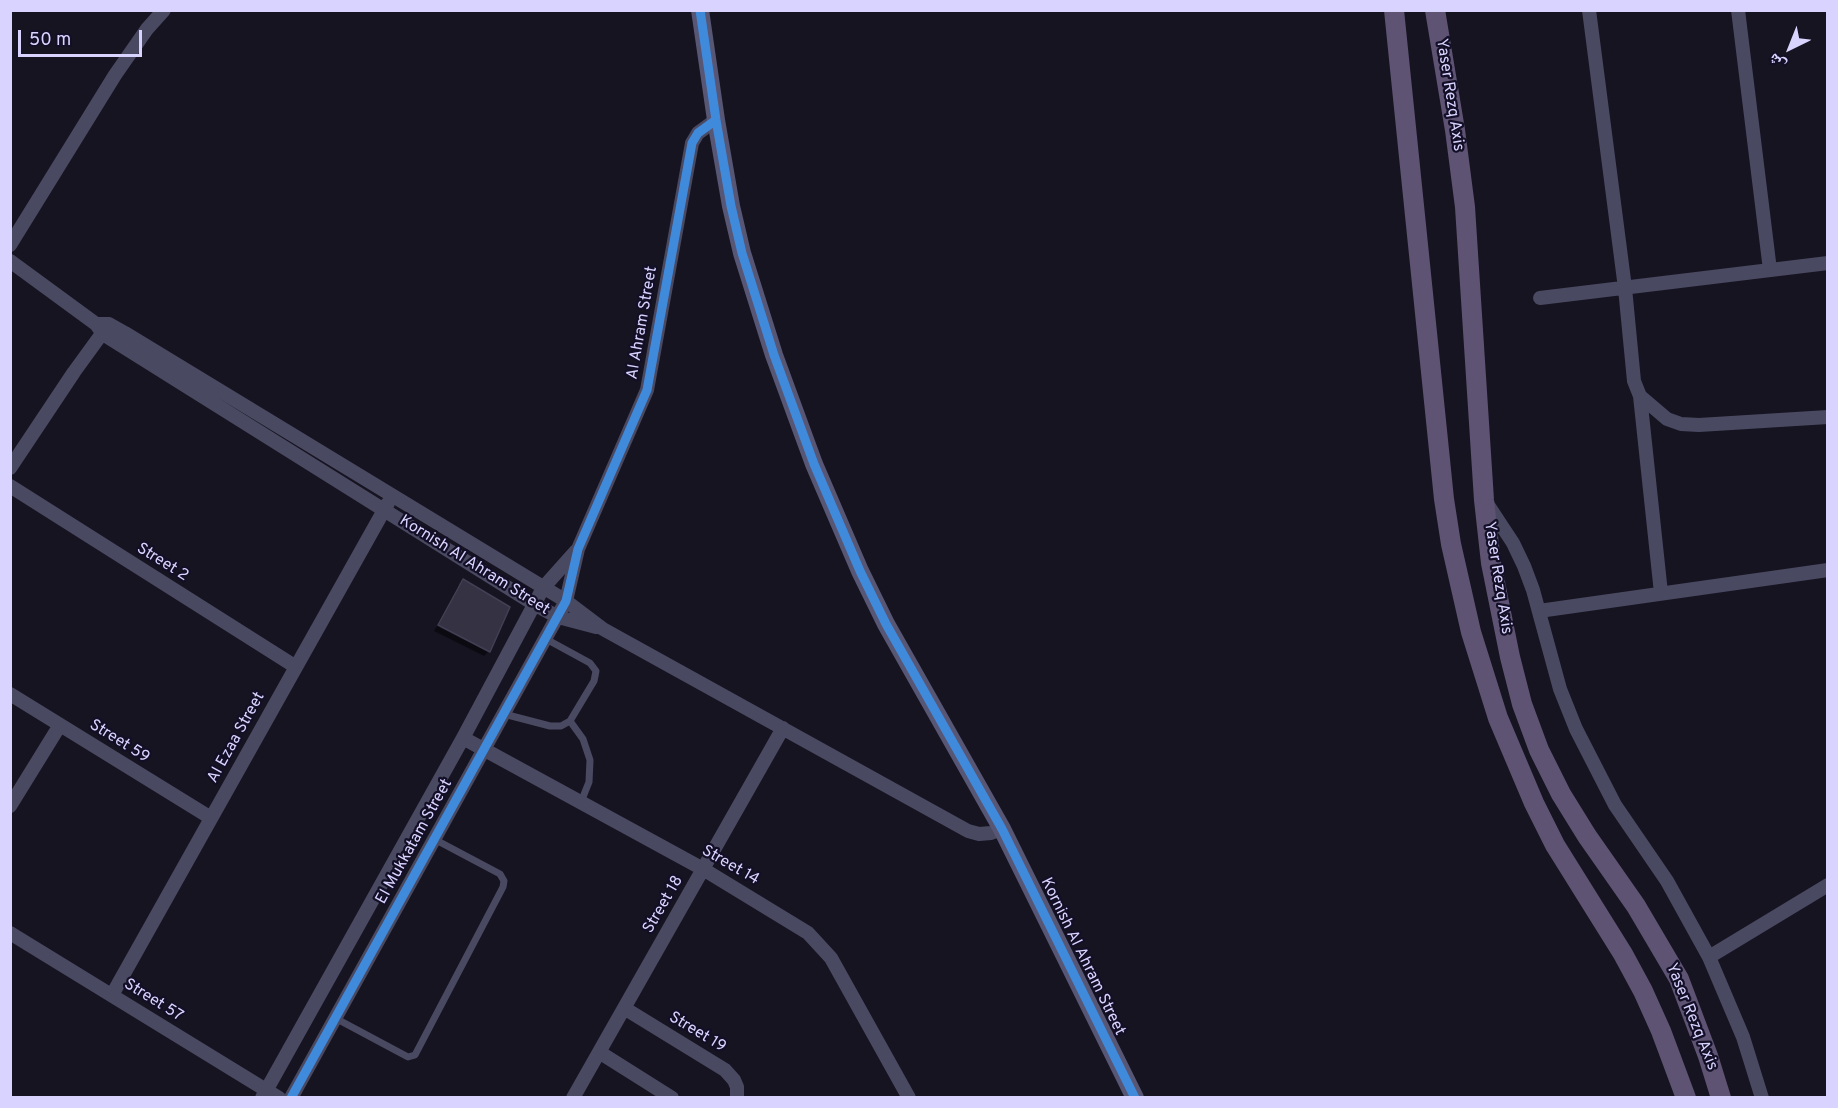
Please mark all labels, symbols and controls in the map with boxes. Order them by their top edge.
scale bar [21,18,146,56]
north arrow [1760,18,1820,78]
text: 50 m [29,29,71,52]
street label: Yaser Rezq Axis [1431,37,1467,153]
text: ش [1765,48,1791,74]
street label: Al Ahram Street [624,265,662,381]
street label: Kornish Al Ahram Street [395,512,553,620]
street label: Yaser Rezq Axis [1479,520,1515,636]
street label: Street 2 [132,540,192,586]
street label: Al Ezaa Street [204,689,270,787]
street label: Street 59 [85,716,153,768]
street label: El Mukkatam Street [373,776,457,908]
street label: Street 14 [698,842,762,890]
street label: Street 18 [640,873,688,937]
street label: Kornish Al Ahram Street [1035,875,1129,1039]
street label: Yaser Rezq Axis [1661,961,1721,1073]
street label: Street 57 [120,975,186,1027]
street label: Street 19 [665,1008,729,1058]

